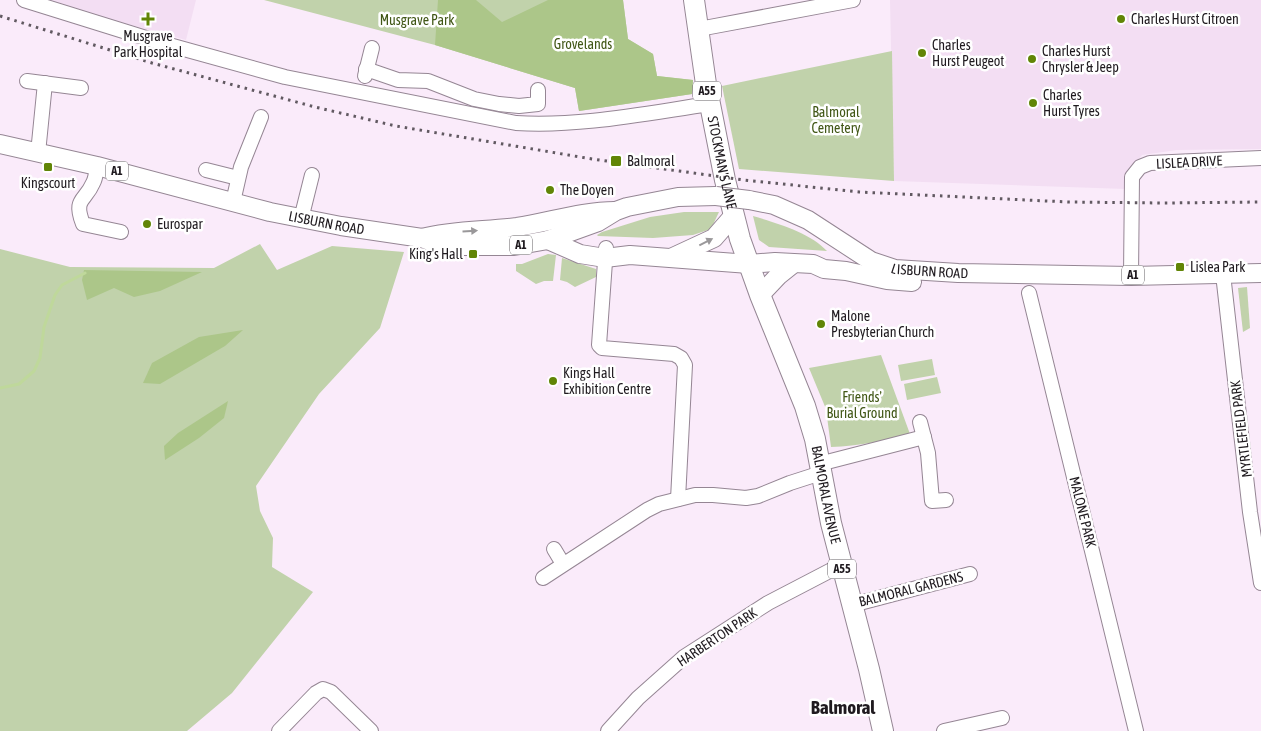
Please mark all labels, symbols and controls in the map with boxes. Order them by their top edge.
place label: Charles Hurst Citroen [1131,11,1239,27]
marker: Musgrave Park Hospital [141,12,155,26]
park label: Musgrave Park [380,12,454,28]
marker: Charles Hurst Citroen [1115,13,1127,25]
place label: Musgrave Park Hospital [113,28,183,60]
park label: Grovelands [554,36,612,52]
place label: Charles Hurst Peugeot [932,37,1004,69]
place label: Charles Hurst Chrysler & Jeep [1042,43,1119,75]
marker: Charles Hurst Peugeot [916,47,928,59]
marker: Charles Hurst Chrysler & Jeep [1026,53,1038,65]
road number: A55 [693,82,721,100]
place label: Charles Hurst Tyres [1043,87,1100,119]
marker: Charles Hurst Tyres [1027,97,1039,109]
park label: Balmoral Cemetery [811,104,861,136]
street label: STOCKMAN'S LANE [705,115,740,211]
street label: LISLEA DRIVE [1155,152,1223,172]
place label: Balmoral [627,153,675,169]
marker: Balmoral [609,154,623,168]
marker: Kingscourt [42,161,54,173]
road number: A1 [106,162,128,180]
place label: Kingscourt [21,175,75,191]
place label: The Doyen [560,182,614,198]
marker: The Doyen [544,184,556,196]
street label: LISBURN ROAD [287,208,366,237]
place label: Eurospar [157,216,204,232]
marker: Eurospar [141,218,153,230]
one-way arrow [462,227,478,235]
road number: A1 [510,236,532,254]
one-way arrow [699,238,713,246]
place label: King's Hall [409,246,463,262]
marker: King's Hall [467,248,479,260]
place label: Lislea Park [1190,259,1245,275]
street label: LISBURN ROAD [889,260,968,281]
marker: Lislea Park [1174,261,1186,273]
road number: A1 [1122,266,1144,284]
place label: Malone Presbyterian Church [831,308,934,340]
marker: Malone Presbyterian Church [815,318,827,330]
place label: Kings Hall Exhibition Centre [563,365,651,397]
marker: Kings Hall Exhibition Centre [547,375,559,387]
street label: MYRTLEFIELD PARK [1227,379,1255,478]
park label: Friends' Burial Ground [826,389,898,421]
street label: BALMORAL AVENUE [808,444,844,545]
street label: MALONE PARK [1066,475,1100,549]
road number: A55 [828,560,856,578]
street label: BALMORAL GARDENS [857,568,965,610]
street label: HARBERTON PARK [674,604,760,670]
district label: Balmoral [811,696,876,718]

